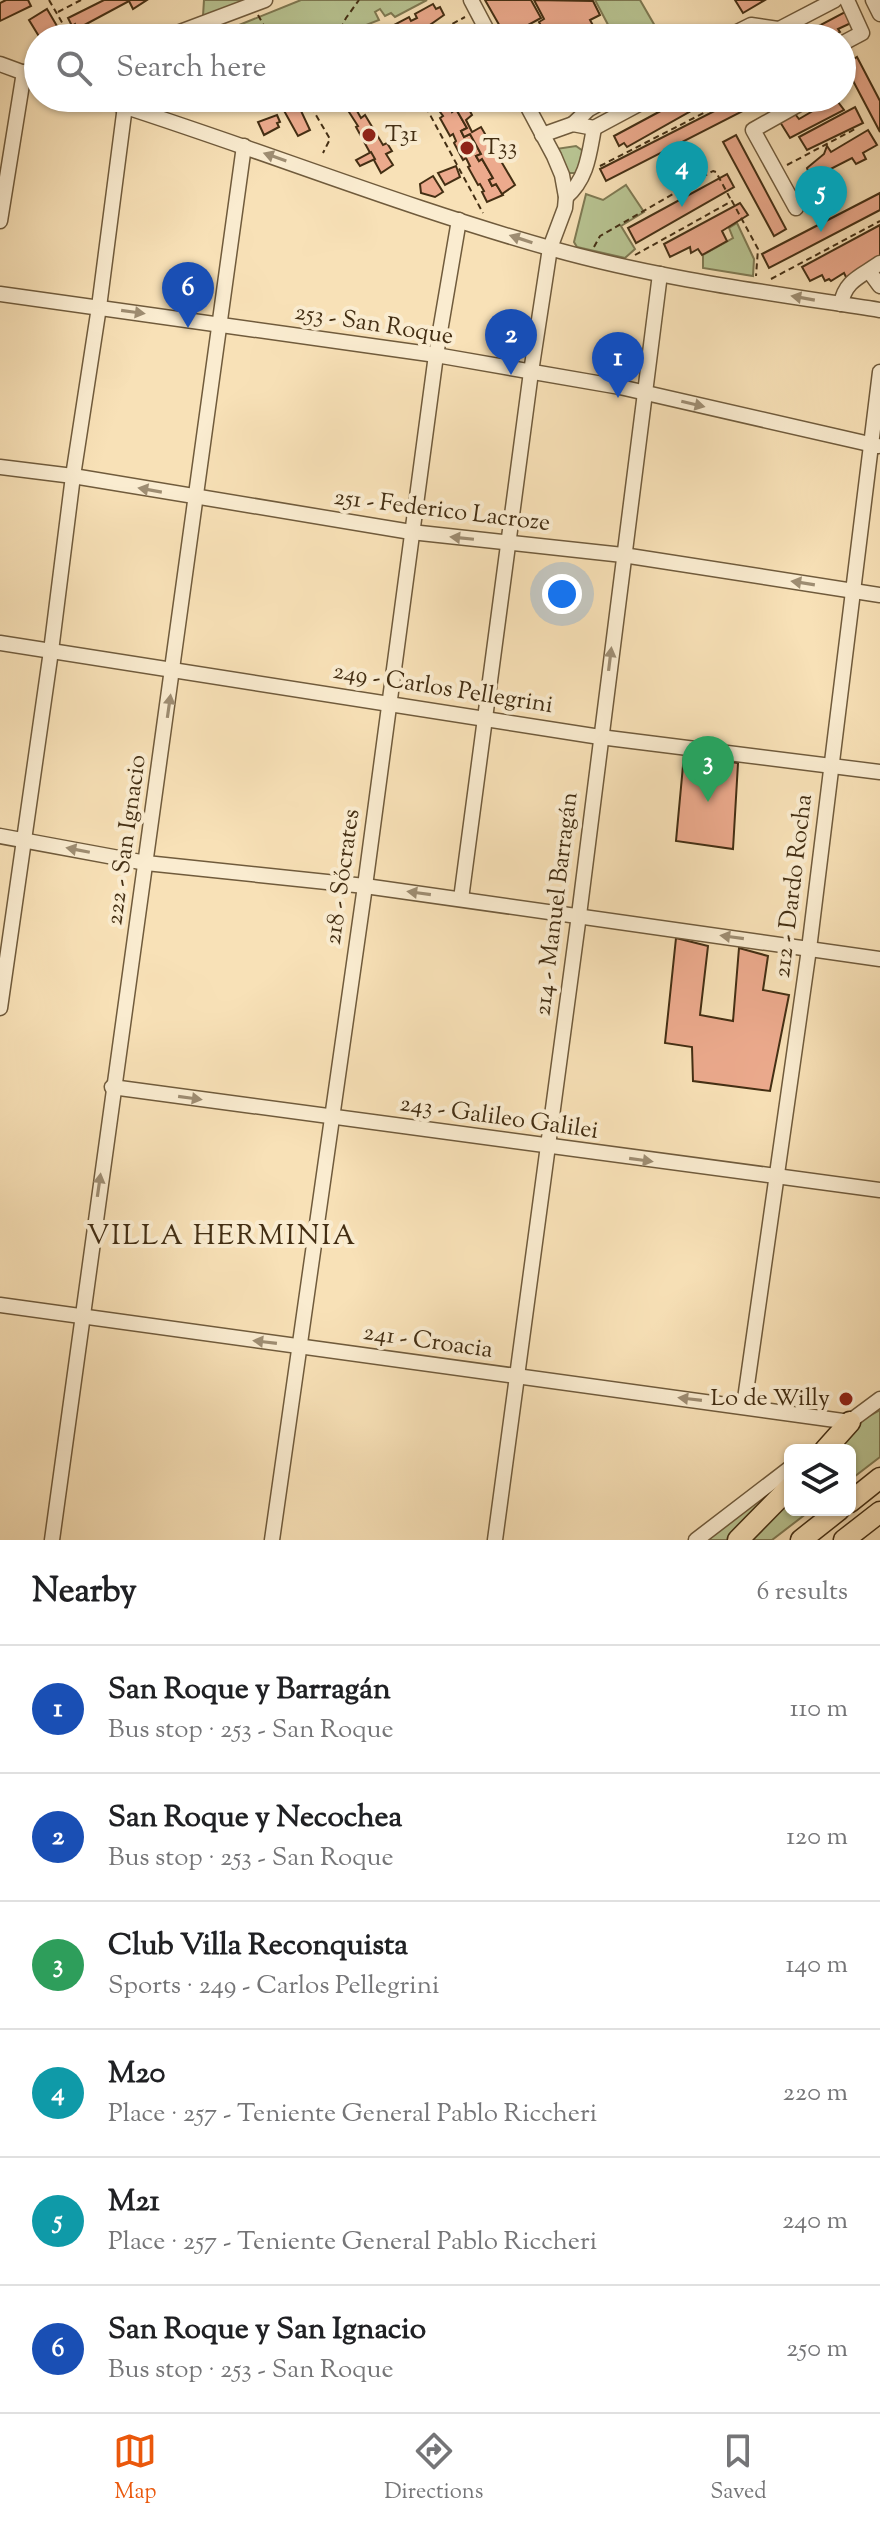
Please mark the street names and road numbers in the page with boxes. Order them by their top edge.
street label: 253 - San Roque [292,296,456,354]
street label: 251 - Federico Lacroze [332,481,552,541]
street label: 249 - Carlos Pellegrini [331,655,556,723]
street label: 222 - San Ignacio [98,753,156,927]
street label: 214 - Manuel Barragán [526,790,588,1018]
street label: 212 - Dardo Rocha [766,792,822,980]
street label: 218 - Sócrates [317,807,369,947]
street label: 243 - Galileo Galilei [398,1087,601,1149]
street label: 241 - Croacia [361,1316,495,1368]

